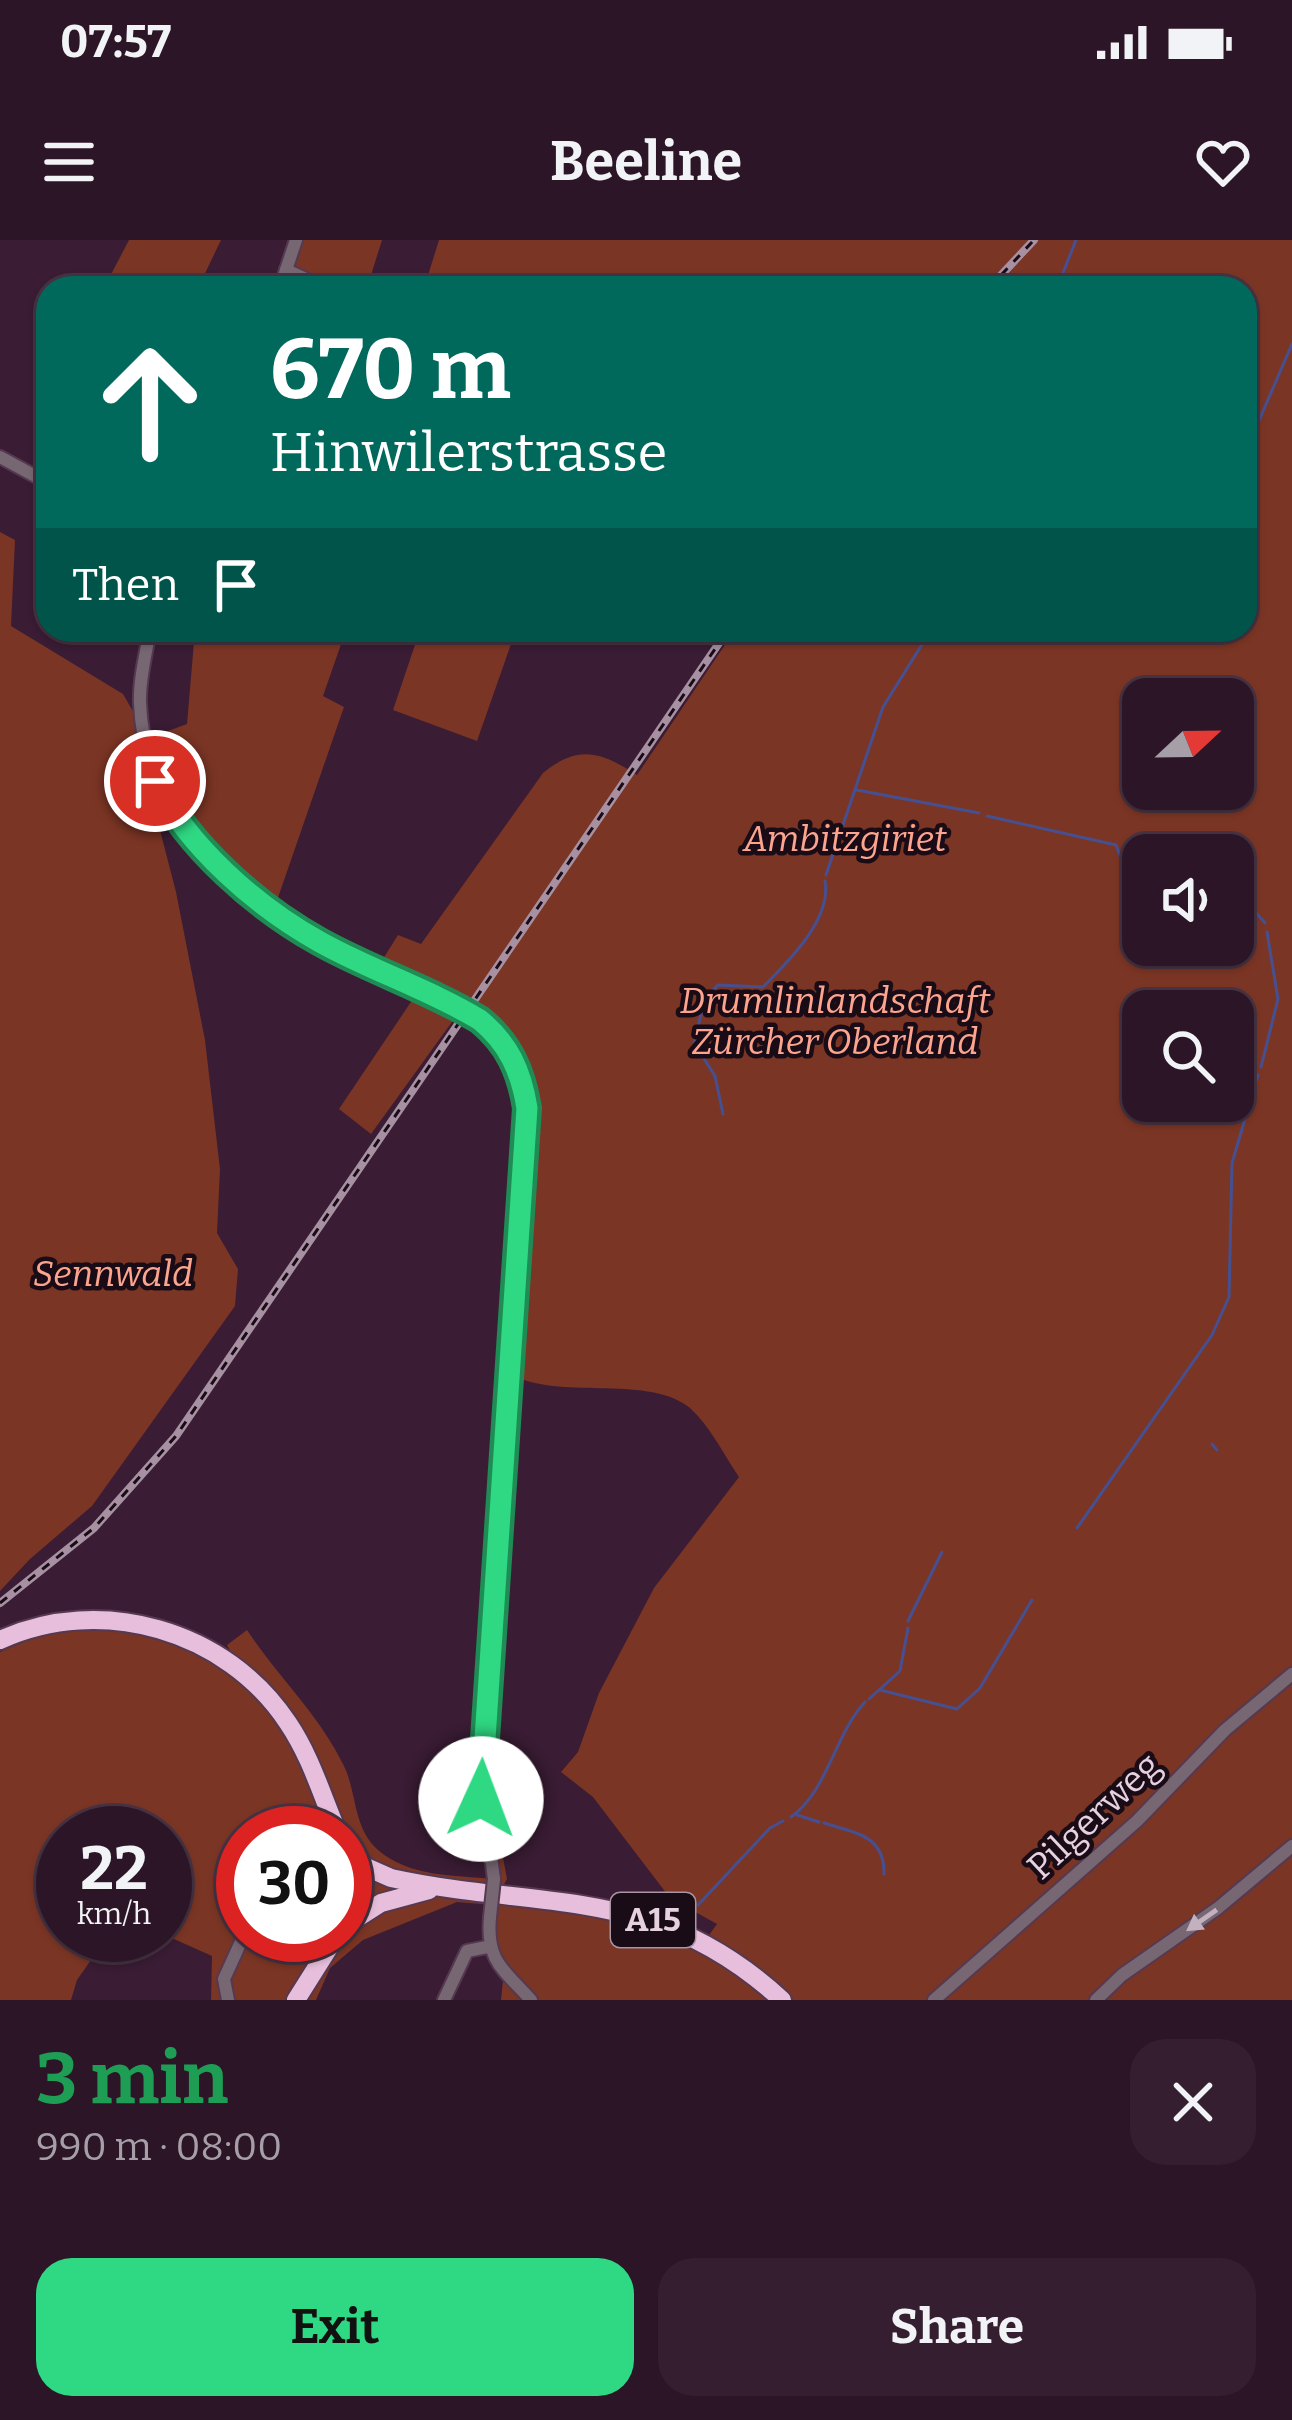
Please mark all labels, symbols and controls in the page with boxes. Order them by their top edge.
text: 07:57 [60,15,171,69]
icon: menu [36,129,102,195]
icon: heart [1190,129,1256,195]
text: Beeline [550,130,742,194]
text: 670 m [270,319,511,420]
icon: ahead [72,324,228,480]
text: Hinwilerstrasse [270,421,667,485]
icon: arrive [203,552,269,618]
text: Then [72,558,179,612]
north arrow [1122,678,1254,810]
map controls [1122,678,1254,1122]
pin [104,730,206,832]
icon: arrive [122,748,188,814]
park label: Ambitzgiriet [741,817,948,861]
button: sound [1122,834,1254,966]
park label: Drumlinlandschaft Zürcher Oberland [680,979,991,1064]
button: search [1122,990,1254,1122]
park label: Sennwald [33,1252,193,1296]
position arrow [418,1736,544,1862]
street label: Pilgerweg [1018,1743,1170,1889]
speed limit sign: 30 [216,1806,372,1962]
text: 22 [80,1833,148,1905]
road number: A15 [611,1893,695,1947]
text: km/h [77,1896,151,1932]
one-way arrow [1185,1908,1218,1931]
text: 3 min [36,2036,228,2122]
button: close [1130,2039,1256,2165]
text: 990 m · 08:00 [36,2124,282,2170]
button: Exit [36,2258,634,2396]
button: Share [658,2258,1256,2396]

